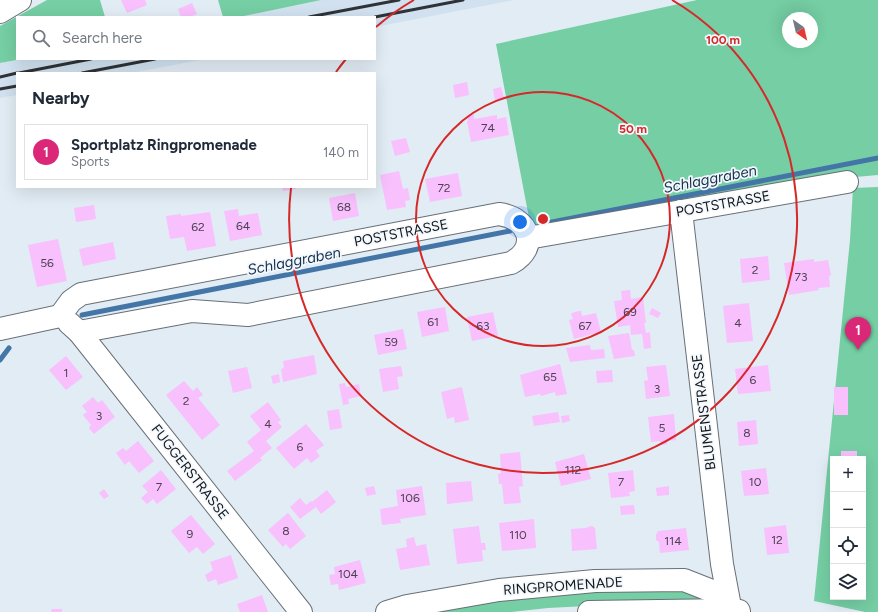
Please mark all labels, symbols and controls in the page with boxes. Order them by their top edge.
north arrow [782,12,818,48]
search box [16,16,376,60]
icon: search [30,27,52,49]
text: Search here [62,29,142,47]
text: 100 m [706,33,740,47]
text: Nearby [32,88,90,108]
house number: 74 [481,121,495,135]
text: 50 m [619,122,647,136]
text: Sportplatz Ringpromenade [71,136,257,154]
text: 1 [43,145,49,160]
text: 140 m [323,145,359,160]
text: Sports [71,154,110,169]
water label: Schlaggraben [662,161,758,197]
house number: 72 [437,181,451,195]
street label: POSTSTRASSE [675,187,771,221]
house number: 68 [337,200,351,214]
your location [510,212,530,232]
centre of rings [536,212,550,226]
street label: POSTSTRASSE [353,216,449,250]
house number: 64 [236,219,251,233]
house number: 62 [191,220,205,234]
water label: Schlaggraben [246,243,342,279]
house number: 56 [40,256,54,270]
house number: 2 [752,263,758,277]
house number: 73 [795,270,807,284]
house number: 69 [623,305,637,319]
house number: 61 [427,315,439,329]
house number: 4 [734,316,742,330]
pin: 1 [845,317,871,350]
house number: 63 [476,319,490,333]
house number: 67 [578,319,592,333]
house number: 59 [384,335,398,349]
street label: BLUMENSTRASSE [688,353,720,471]
house number: 1 [64,366,68,380]
house number: 65 [543,370,557,384]
house number: 6 [750,373,757,387]
house number: 3 [654,382,660,396]
house number: 2 [183,394,189,408]
house number: 3 [96,409,102,423]
house number: 4 [264,417,272,431]
street label: FUGGERSTRASSE [148,421,232,523]
house number: 5 [659,421,666,435]
house number: 8 [743,426,751,440]
house number: 6 [297,440,304,454]
map controls [830,456,866,600]
button: + [830,456,866,492]
house number: 112 [565,463,581,477]
house number: 7 [618,475,625,489]
house number: 10 [749,475,762,489]
house number: 7 [156,480,163,494]
house number: 106 [400,491,420,505]
button: − [830,492,866,528]
house number: 8 [282,524,290,538]
house number: 9 [187,527,194,541]
house number: 110 [509,528,527,542]
button: locate [830,528,866,564]
house number: 12 [771,533,783,547]
house number: 114 [664,534,682,548]
button: layers [830,564,866,600]
house number: 104 [338,567,359,581]
street label: RINGPROMENADE [502,573,624,599]

